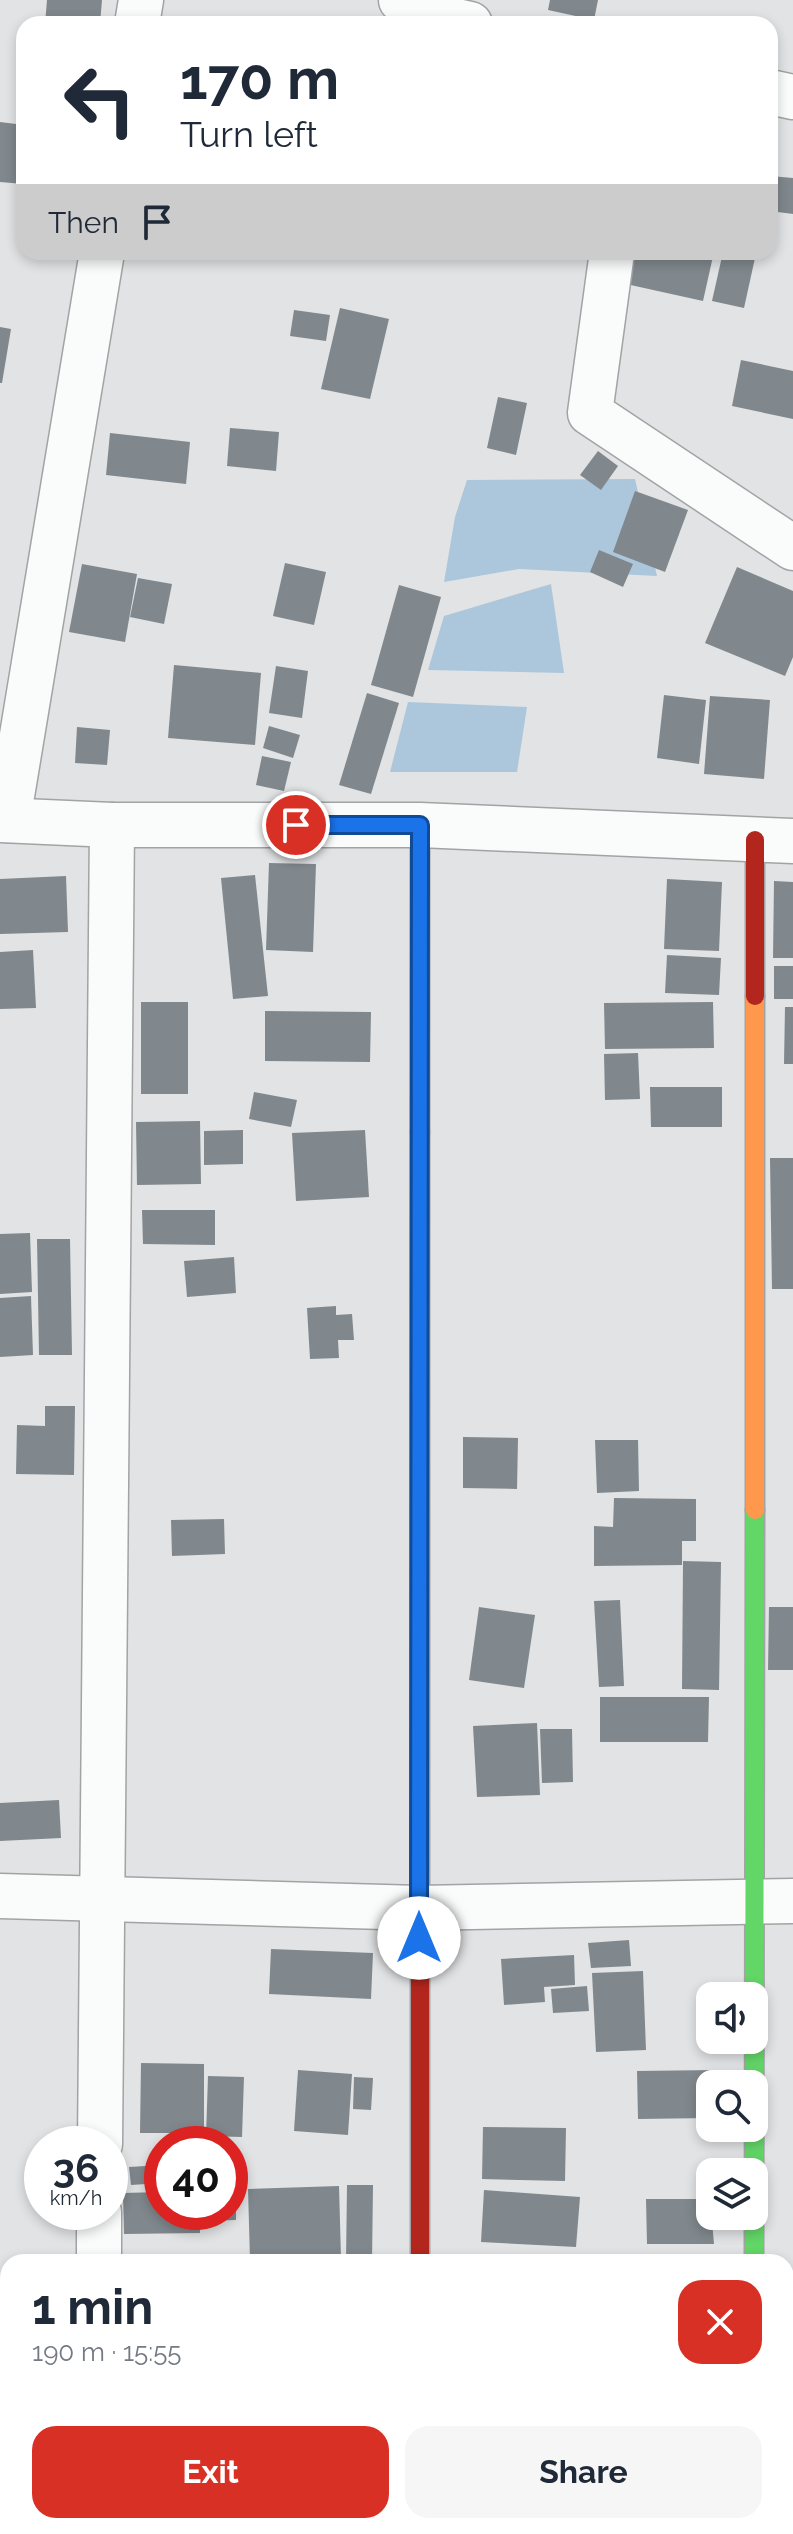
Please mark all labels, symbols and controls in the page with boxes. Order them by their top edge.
text: 170 m [180,46,339,112]
icon: left [48,48,152,152]
text: Turn left [180,113,318,155]
icon: arrive [135,200,179,244]
text: Then [48,205,119,240]
pin [262,791,330,859]
icon: arrive [274,803,318,847]
position arrow [377,1896,461,1980]
map controls [696,1982,768,2230]
button: sound [696,1982,768,2054]
button: search [696,2070,768,2142]
speed limit sign: 40 [144,2126,248,2230]
text: 36 [53,2144,99,2191]
button: layers [696,2158,768,2230]
text: km/h [50,2186,102,2210]
text: 1 min [32,2279,153,2335]
button: close [678,2280,762,2364]
text: 190 m · 15:55 [32,2337,182,2367]
button: Exit [32,2426,389,2518]
button: Share [405,2426,762,2518]

